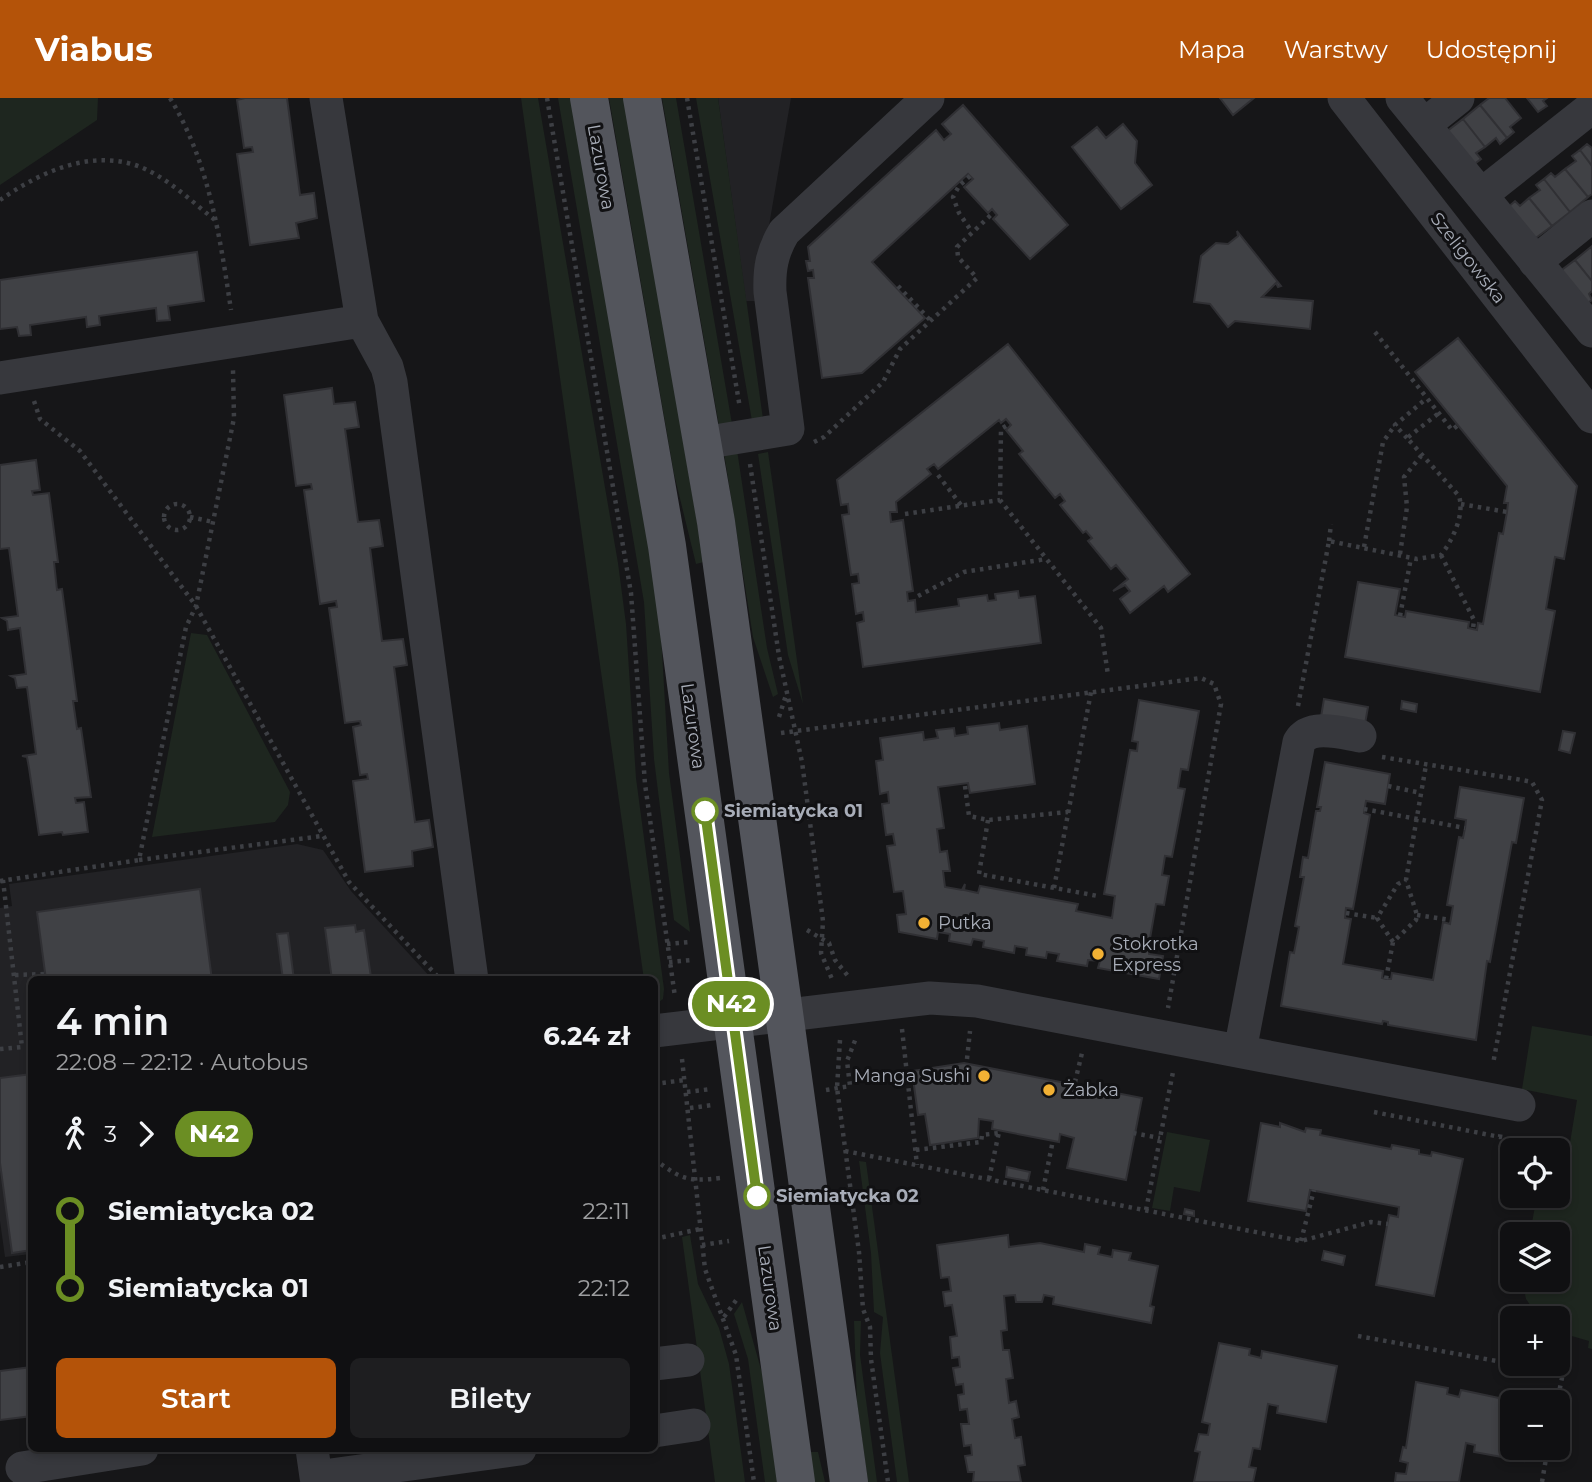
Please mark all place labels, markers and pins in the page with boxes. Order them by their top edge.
marker: Siemiatycka 01 [692,798,718,824]
place label: Siemiatycka 01 [724,800,863,822]
place label: Putka [938,912,992,934]
marker: Putka [916,915,932,931]
place label: Stokrotka Express [1112,933,1199,976]
marker: Stokrotka Express [1090,946,1106,962]
place label: Manga Sushi [853,1065,970,1087]
marker: Manga Sushi [976,1068,992,1084]
place label: Żabka [1063,1079,1119,1101]
marker: Żabka [1041,1082,1057,1098]
marker: Siemiatycka 02 [744,1183,770,1209]
place label: Siemiatycka 02 [776,1185,919,1207]

